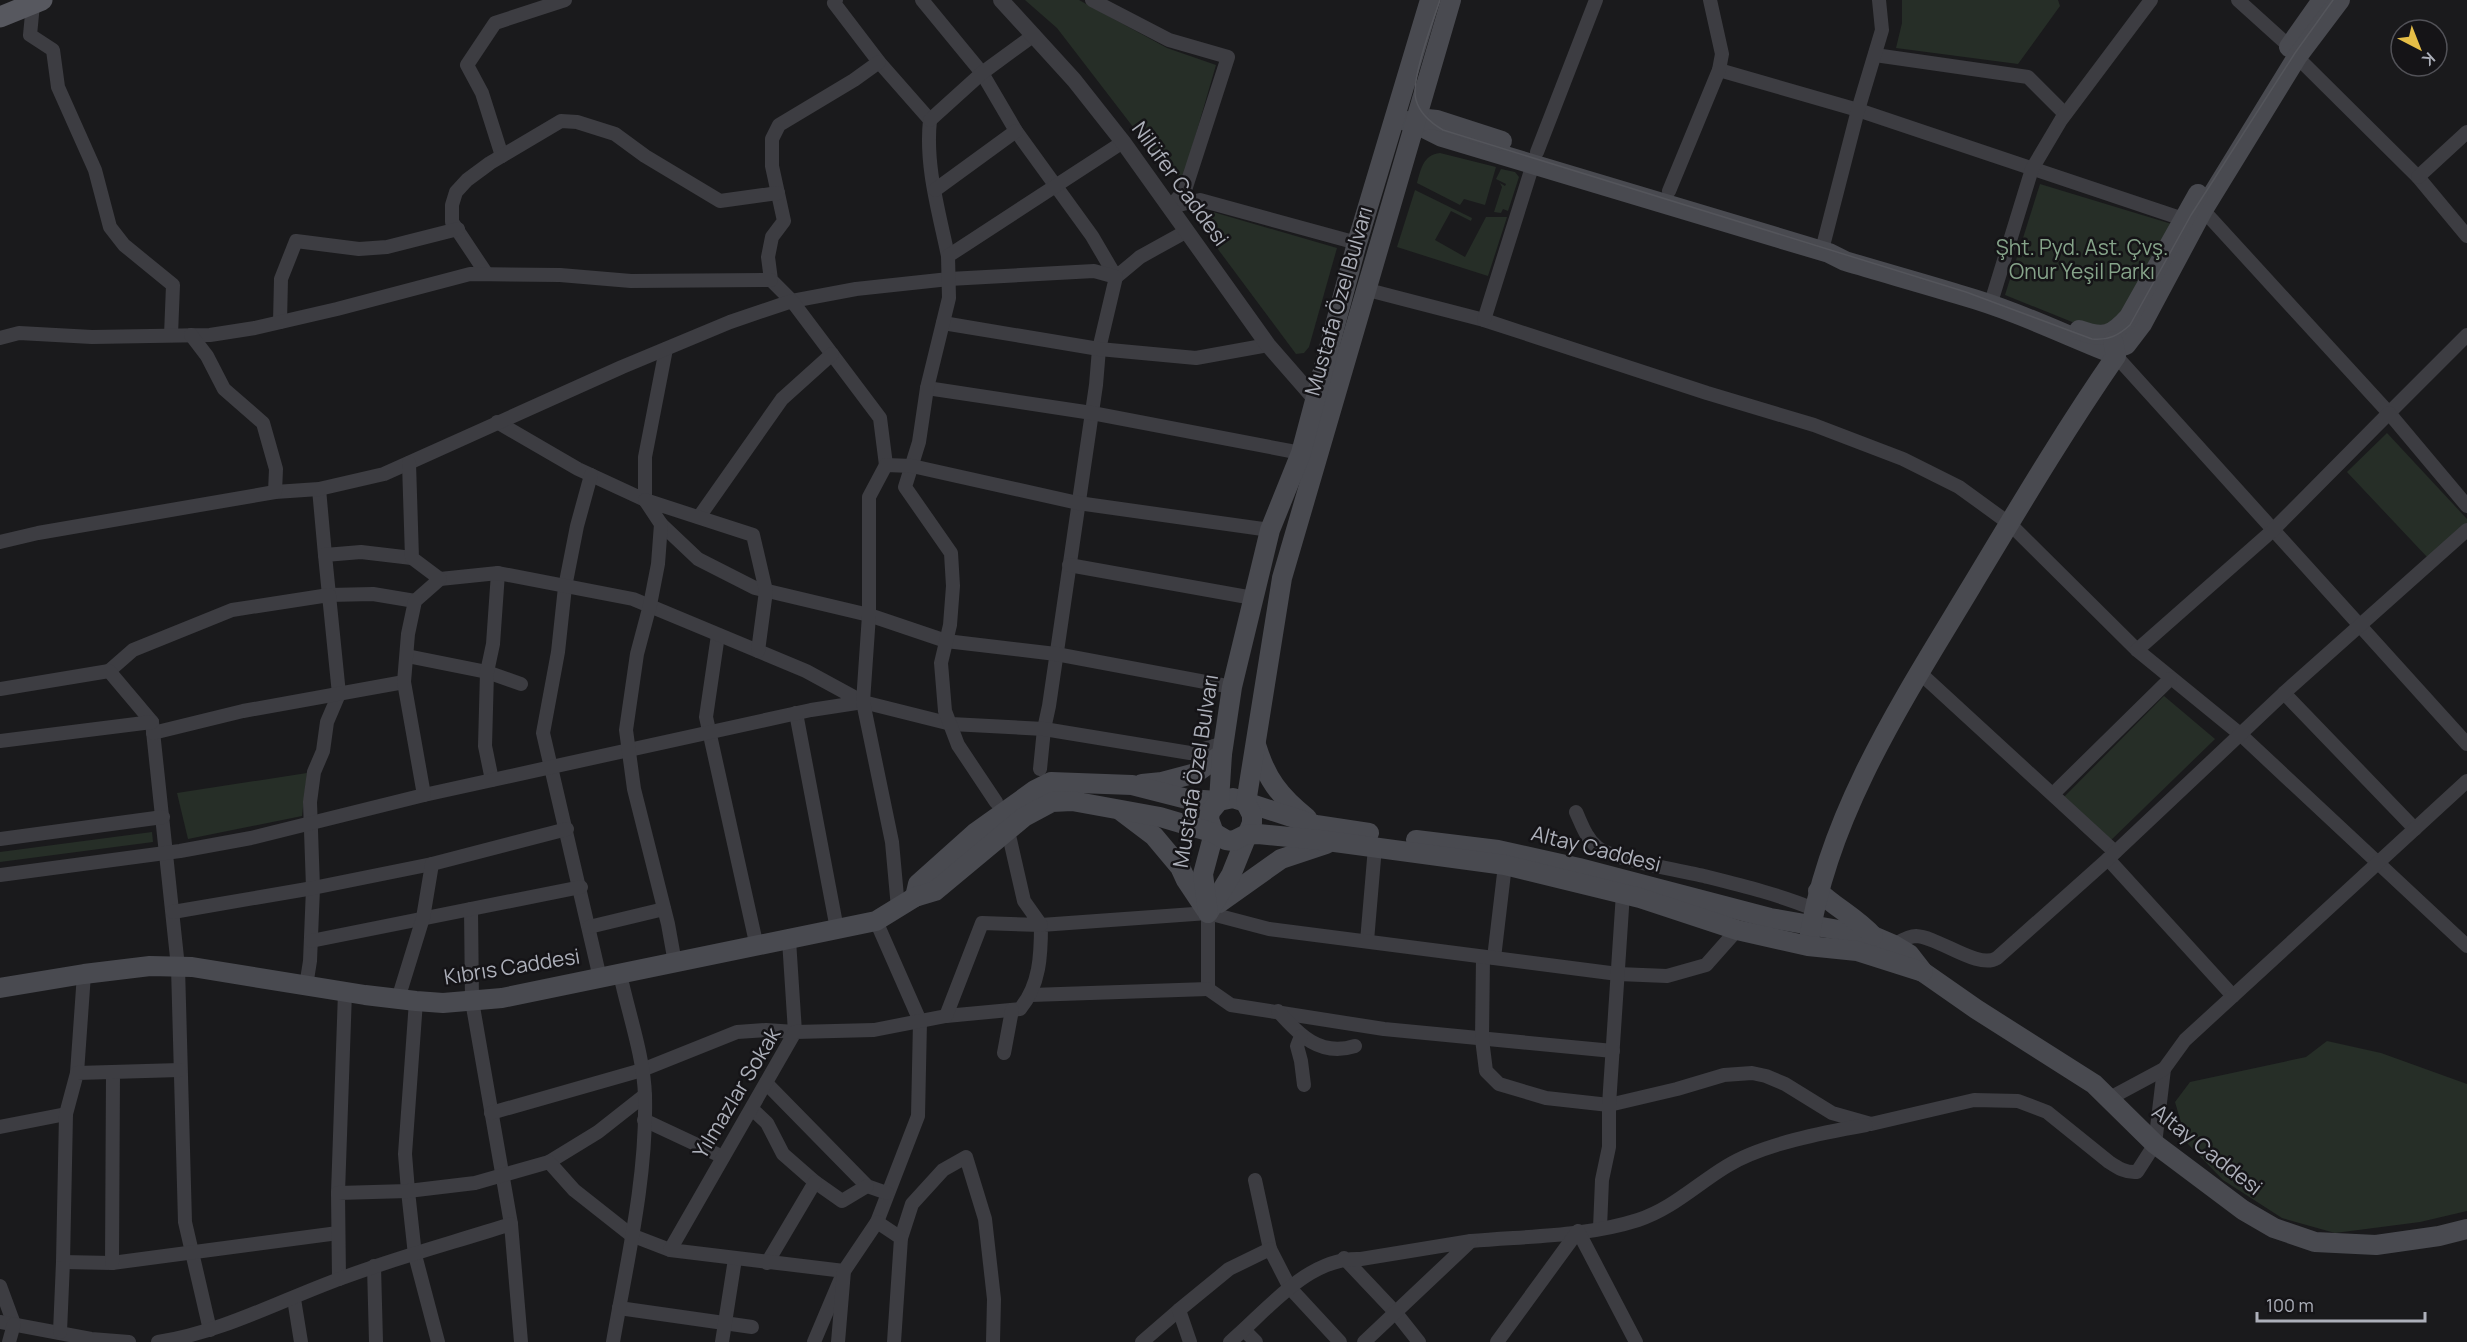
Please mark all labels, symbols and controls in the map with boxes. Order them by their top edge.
north arrow [2389,18,2449,78]
text: K [2417,48,2440,71]
street label: Nilüfer Caddesi [1126,116,1235,251]
street label: Mustafa Özel Bulvarı [1298,203,1378,399]
park label: Şht. Pyd. Ast. Çvş. Onur Yeşil Parkı [1996,233,2168,285]
street label: Mustafa Özel Bulvarı [1166,672,1224,870]
street label: Altay Caddesi [1528,818,1664,878]
street label: Kıbrıs Caddesi [442,941,582,991]
street label: Yılmazlar Sokak [686,1021,787,1163]
street label: Altay Caddesi [2147,1097,2269,1201]
scale bar [2257,1285,2425,1323]
text: 100 m [2266,1293,2314,1317]

